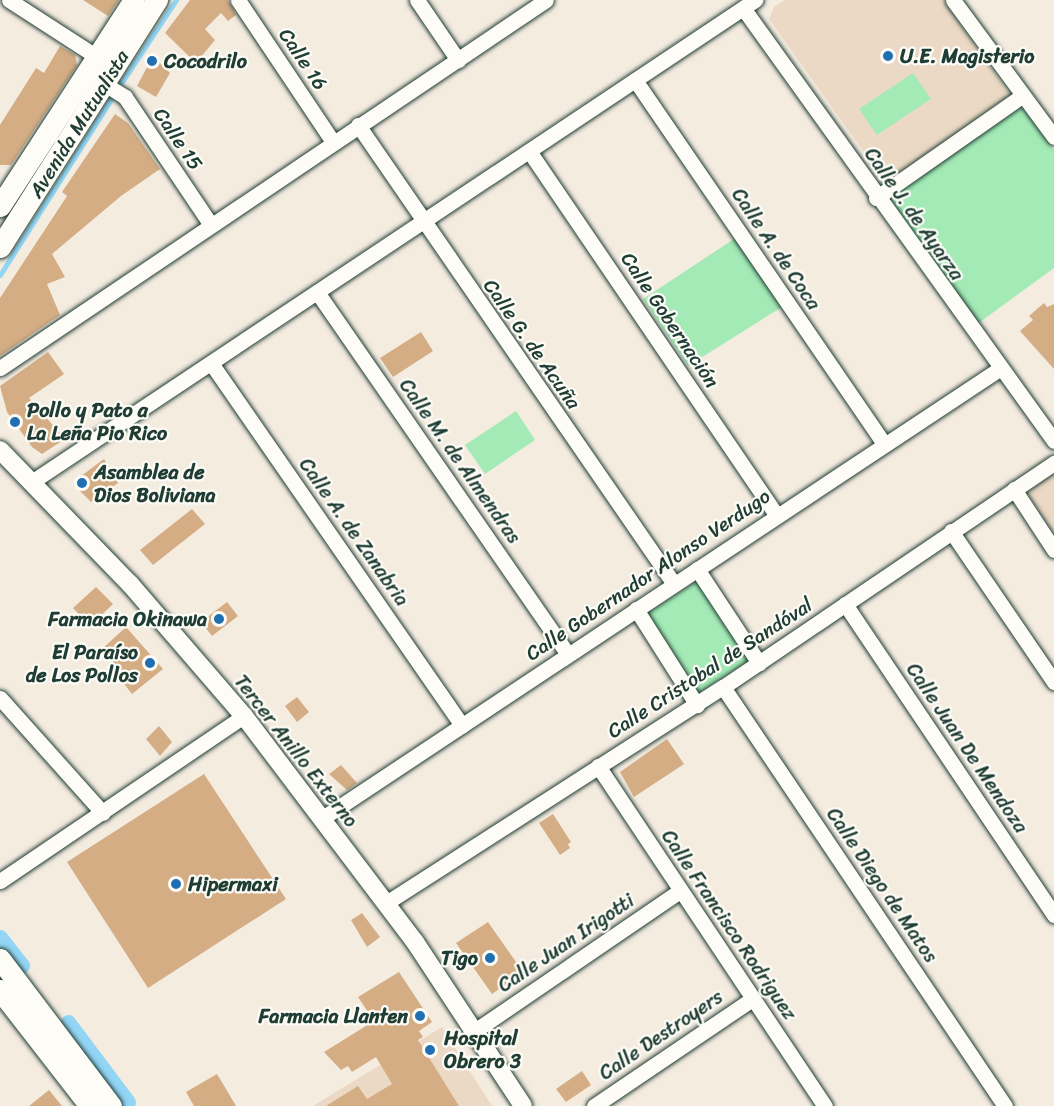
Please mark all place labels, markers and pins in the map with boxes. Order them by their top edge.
place label: U.E. Magisterio [900,44,1034,68]
place label: Cocodrilo [164,49,247,73]
marker: U.E. Magisterio [881,49,895,63]
marker: Cocodrilo [145,54,159,68]
place label: Pollo y Pato a La Leña Pio Rico [27,398,168,445]
marker: Pollo y Pato a La Leña Pio Rico [8,415,22,429]
place label: Asamblea de Dios Boliviana [94,460,216,507]
marker: Asamblea de Dios Boliviana [75,476,89,490]
place label: Farmacia Okinawa [48,607,207,631]
marker: Farmacia Okinawa [212,612,226,626]
place label: El Paraíso de Los Pollos [26,640,138,687]
marker: El Paraíso de Los Pollos [143,656,157,670]
place label: Hipermaxi [188,872,278,896]
marker: Hipermaxi [169,877,183,891]
place label: Tigo [441,946,478,970]
marker: Tigo [483,951,497,965]
place label: Farmacia Llanten [258,1004,408,1028]
marker: Farmacia Llanten [413,1009,427,1023]
place label: Hospital Obrero 3 [444,1026,521,1073]
marker: Hospital Obrero 3 [421,1041,439,1059]

